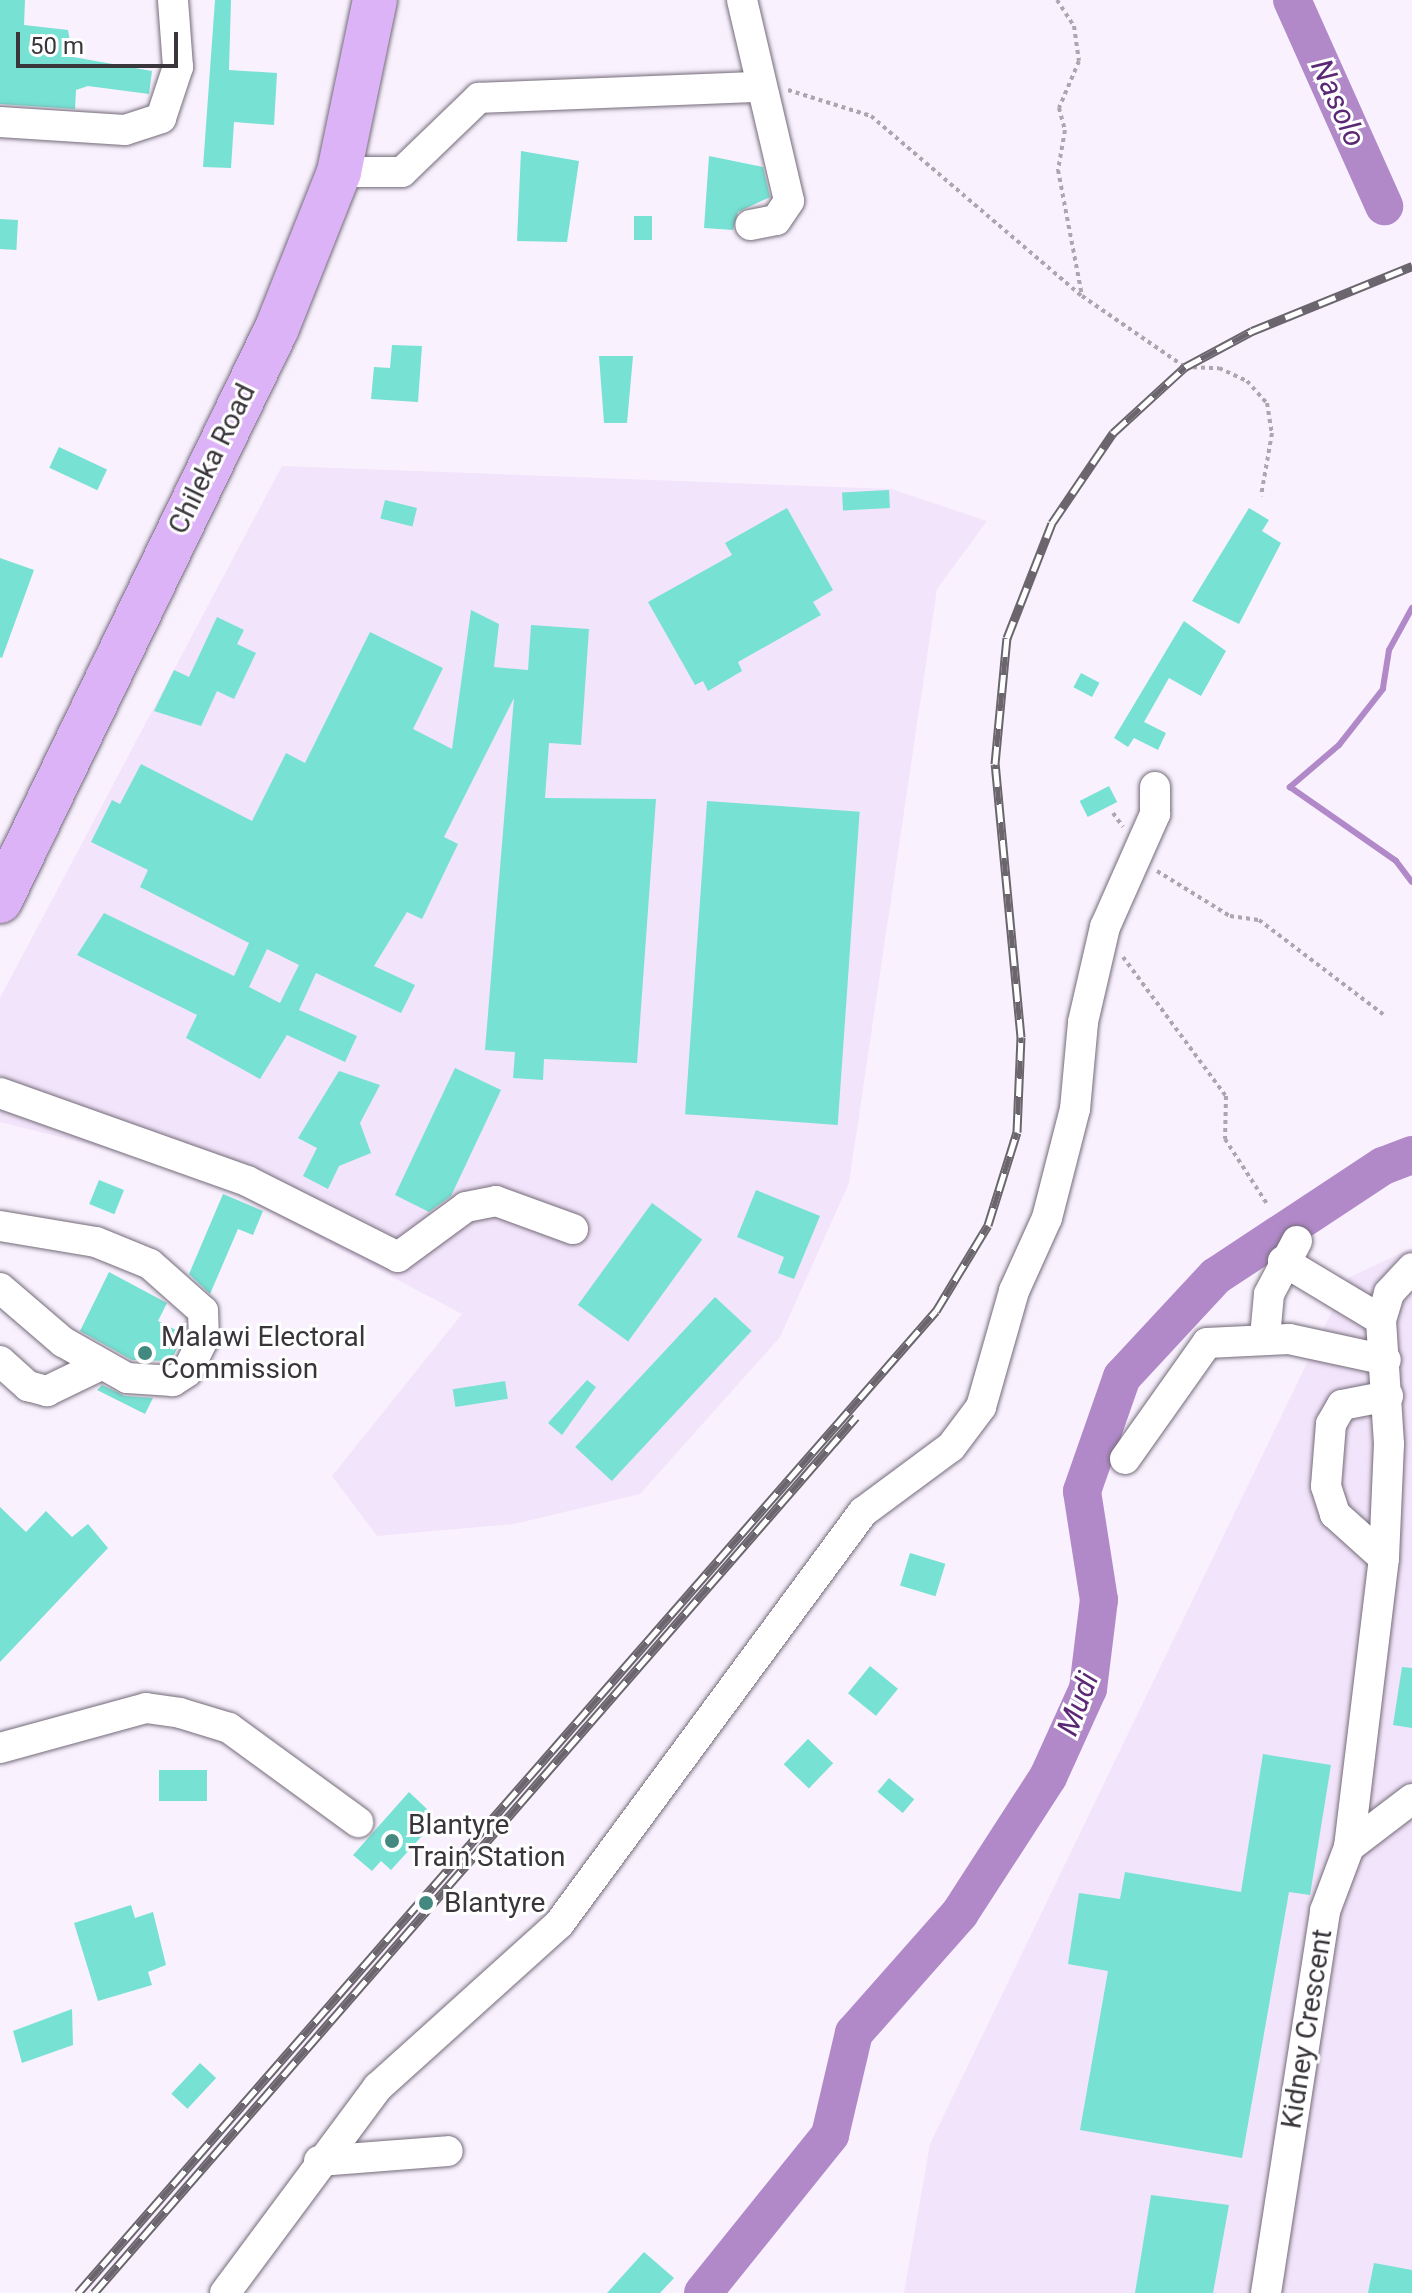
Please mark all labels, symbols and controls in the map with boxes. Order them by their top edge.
scale bar [20,16,182,66]
text: 50 m [30,32,84,60]
water label: Nasolo [1303,54,1373,152]
street label: Chileka Road [161,379,263,539]
place label: Malawi Electoral Commission [161,1320,366,1386]
marker: Malawi Electoral Commission [136,1344,154,1362]
water label: Mudi [1050,1667,1106,1741]
place label: Blantyre Train Station [408,1808,565,1874]
marker: Blantyre Train Station [383,1832,401,1850]
place label: Blantyre [444,1886,545,1920]
marker: Blantyre [415,1892,437,1914]
street label: Kidney Crescent [1275,1927,1339,2131]

